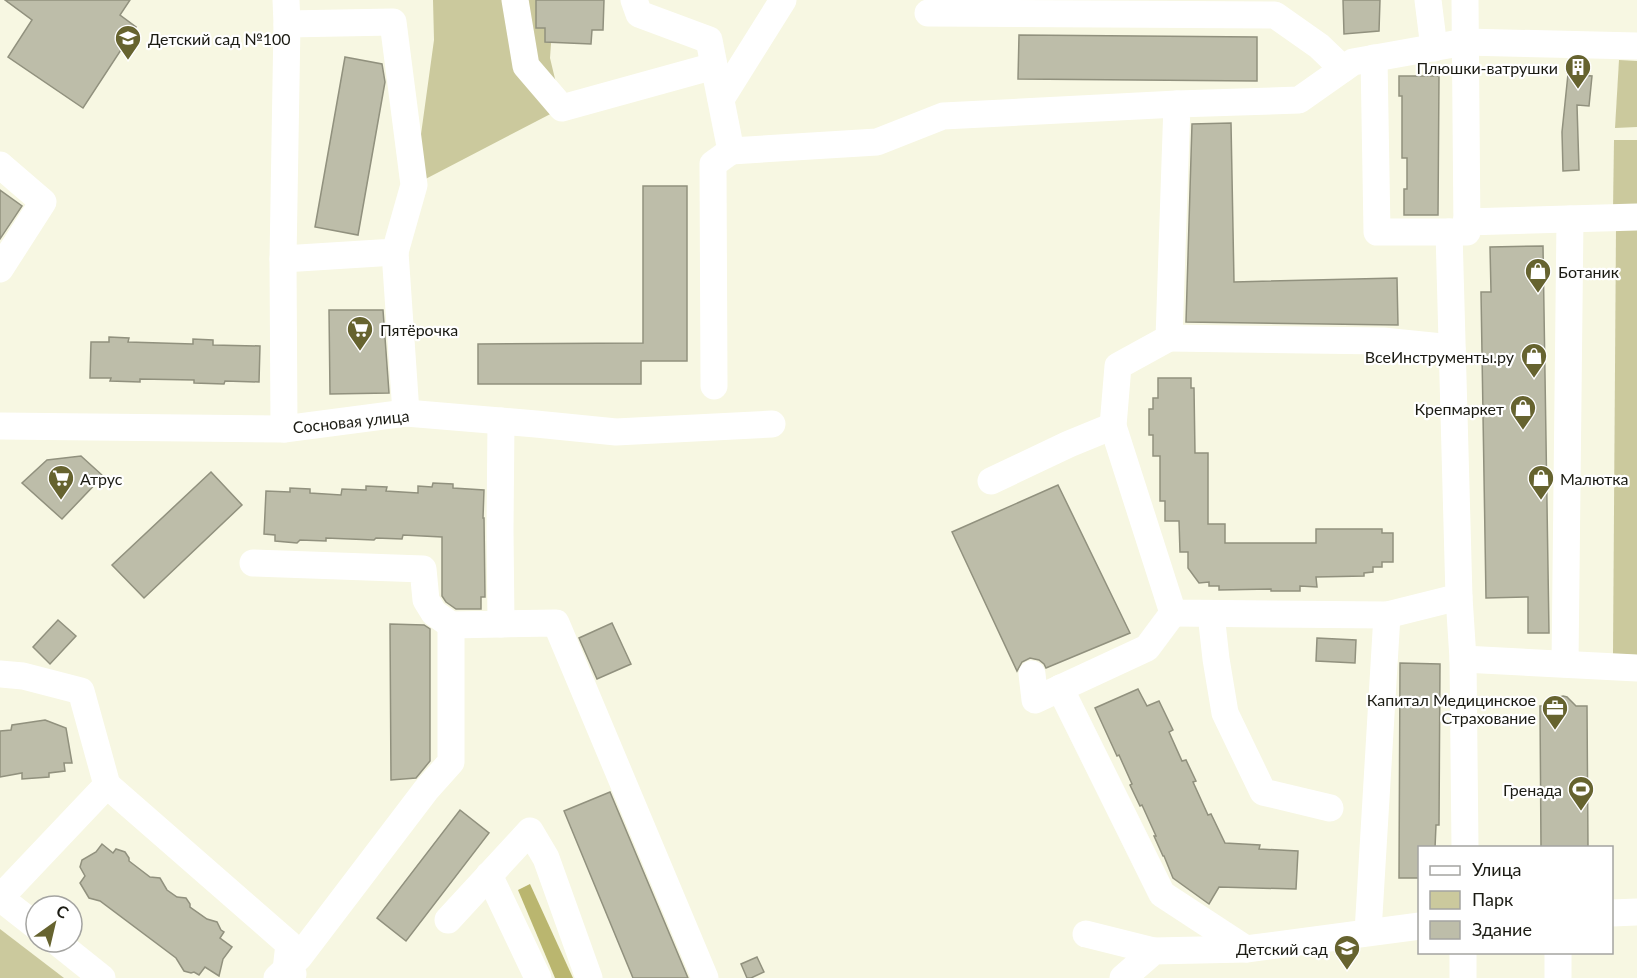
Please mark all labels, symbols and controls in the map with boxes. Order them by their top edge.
school or university icon: Детский сад №100 [113,23,143,61]
place label: Детский сад №100 [148,29,291,48]
building icon: Плюшки-ватрушки [1563,52,1593,90]
place label: Плюшки-ватрушки [1416,58,1558,77]
shop icon: Ботаник [1523,256,1553,294]
place label: Ботаник [1558,262,1620,281]
supermarket icon: Пятёрочка [345,314,375,352]
place label: Пятёрочка [380,320,458,339]
shop icon: ВсеИнструменты.ру [1519,341,1549,379]
place label: ВсеИнструменты.ру [1365,347,1515,366]
shop icon: Крепмаркет [1508,393,1538,431]
place label: Крепмаркет [1414,399,1504,418]
street label: Сосновая улица [292,405,410,437]
supermarket icon: Атрус [46,463,76,501]
shop icon: Малютка [1526,463,1556,501]
place label: Атрус [80,469,123,488]
place label: Малютка [1560,469,1628,488]
place label: Капитал Медицинское Страхование [1367,690,1536,727]
office icon: Капитал Медицинское Страхование [1540,693,1570,731]
sports icon: Гренада [1566,774,1596,812]
place label: Гренада [1503,780,1562,799]
legend [1418,846,1613,954]
text: Улица [1472,858,1522,880]
text: Парк [1472,888,1514,910]
north arrow [24,894,84,954]
text: С [53,900,73,922]
text: Здание [1472,918,1532,940]
school or university icon: Детский сад [1332,933,1362,971]
place label: Детский сад [1236,939,1328,958]

